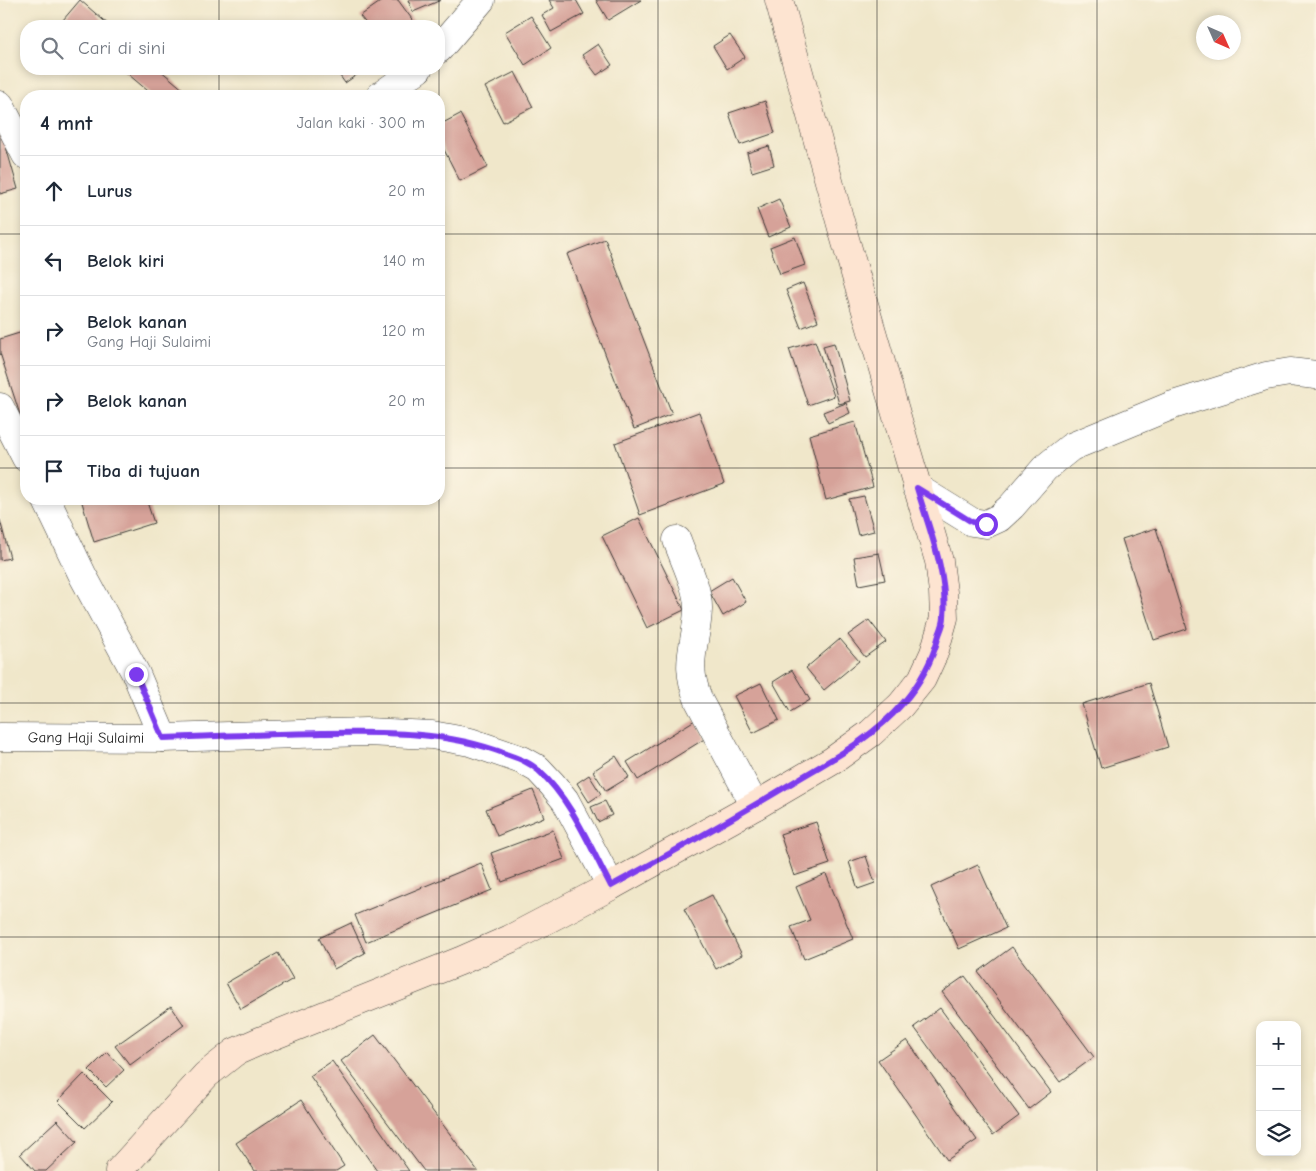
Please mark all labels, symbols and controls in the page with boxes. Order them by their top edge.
north arrow [1196,15,1241,60]
search box [20,20,445,75]
icon: search [38,34,66,62]
text: Cari di sini [78,37,165,59]
text: 4 mnt [40,111,92,135]
text: Jalan kaki · 300 m [297,114,425,132]
icon: ahead [40,177,68,205]
text: Lurus [87,180,132,202]
text: 20 m [388,182,425,200]
icon: left [40,247,68,275]
text: Belok kiri [87,250,164,272]
text: 140 m [383,252,425,270]
text: Belok kanan [87,311,187,333]
icon: right [40,317,68,345]
text: 120 m [382,322,425,340]
text: Gang Haji Sulaimi [87,333,211,351]
icon: right [40,387,68,415]
text: Belok kanan [87,390,187,412]
text: 20 m [388,392,425,410]
icon: arrive [40,457,68,485]
text: Tiba di tujuan [87,460,200,482]
route start [975,513,998,536]
route end [125,663,148,686]
street label: Gang Haji Sulaimi [28,728,144,747]
map controls [1256,1021,1301,1156]
button: + [1256,1021,1301,1066]
button: − [1256,1066,1301,1111]
button: layers [1256,1111,1301,1156]

